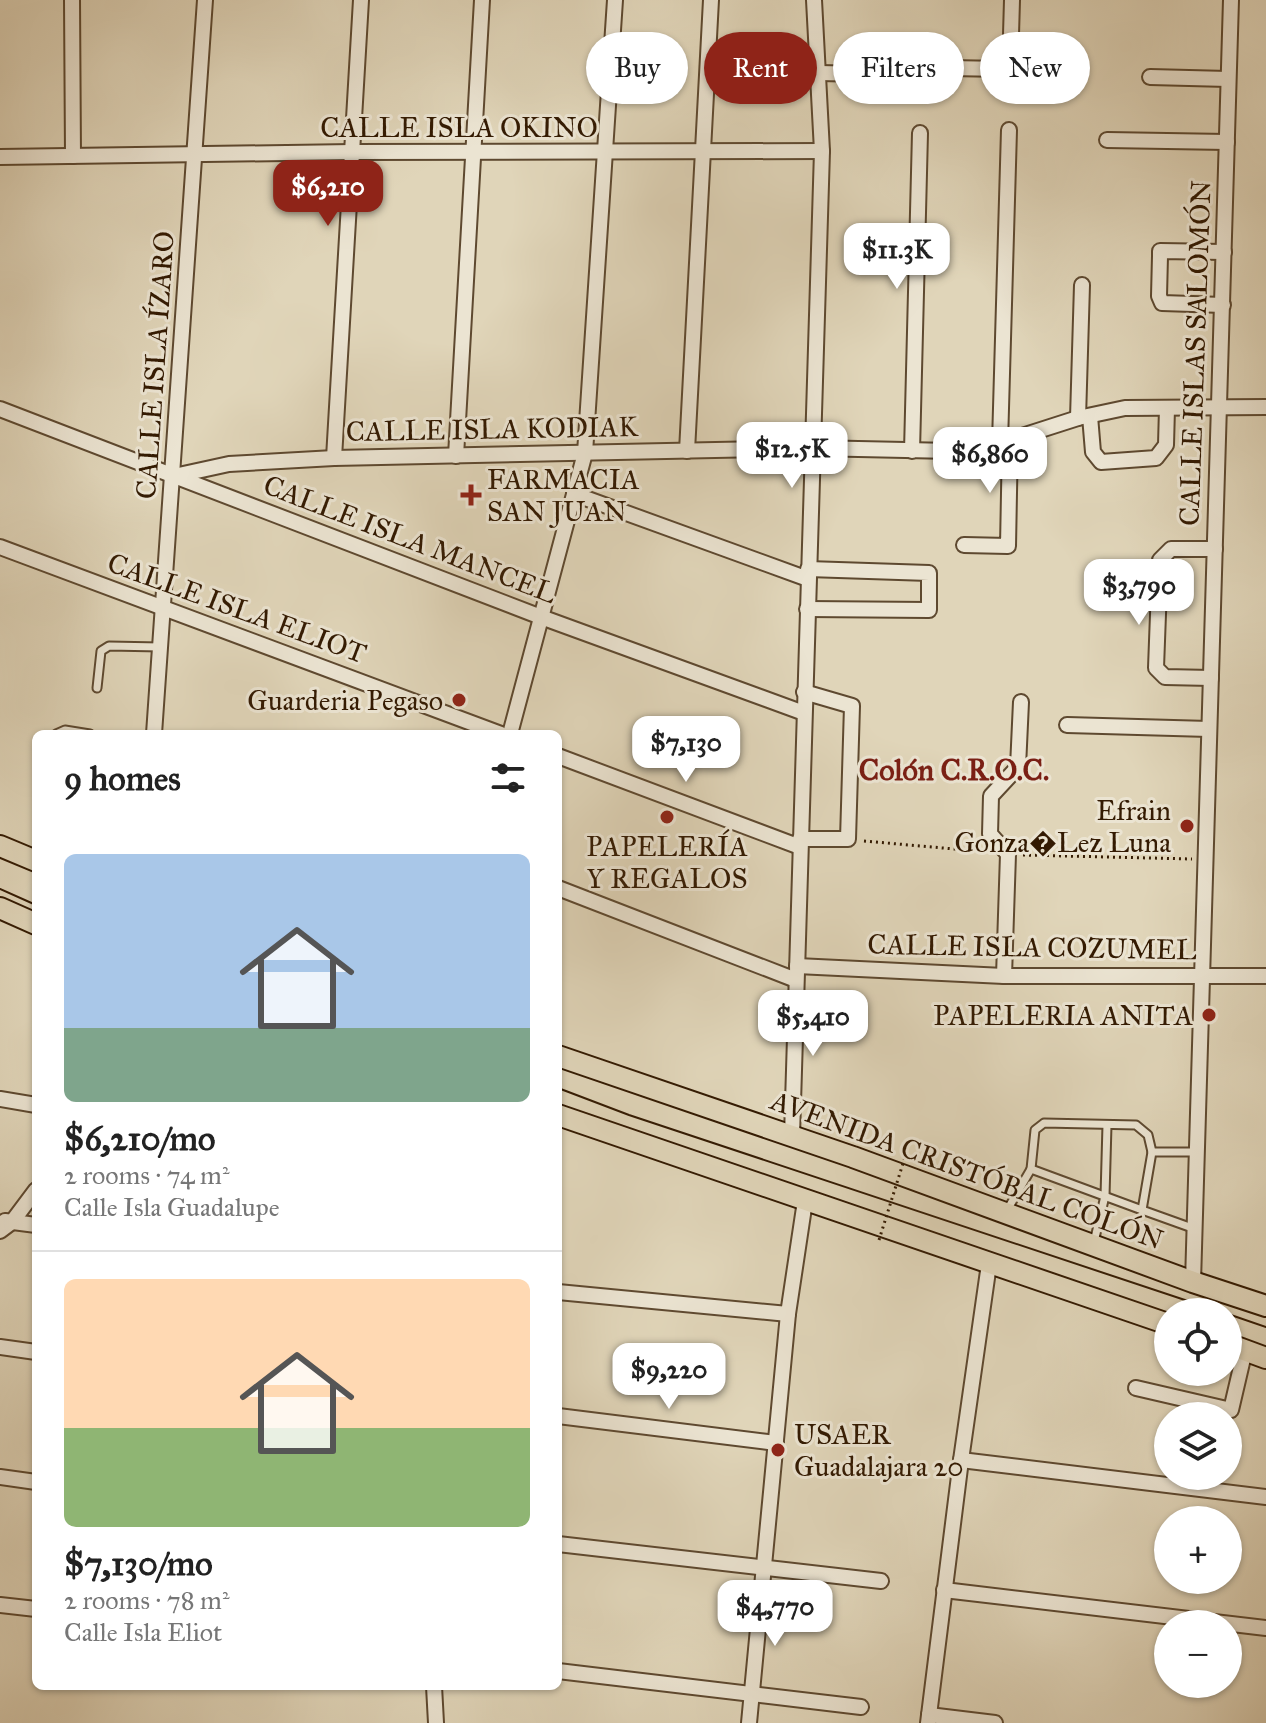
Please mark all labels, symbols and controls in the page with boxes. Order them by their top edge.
chip: Buy [586,32,688,104]
chip: Rent [704,32,817,104]
chip: Filters [833,32,964,104]
chip: New [980,32,1090,104]
street label: CALLE ISLA OKINO [320,110,598,145]
pin: $6,210 [263,160,393,228]
text: $6,210 [291,170,365,202]
street label: CALLE ISLAS SALOMÓN [1171,180,1219,526]
pin: $11.3K [832,223,962,291]
street label: CALLE ISLA ÍZARO [128,230,182,500]
text: $11.3K [862,233,932,265]
street label: CALLE ISLA KODIAK [346,409,640,449]
pin: $12.5K [727,422,857,490]
pin: $6,860 [925,427,1055,495]
text: $12.5K [755,432,829,464]
text: $6,860 [951,437,1029,469]
place label: FARMACIA SAN JUAN [487,462,640,529]
street label: CALLE ISLA MANCEL [259,467,562,611]
marker: FARMACIA SAN JUAN [462,486,480,504]
street label: CALLE ISLA ELIOT [103,545,371,671]
pin: $3,790 [1074,559,1204,627]
text: $3,790 [1102,569,1176,601]
place label: Guarderia Pegaso [247,683,443,718]
marker: Guarderia Pegaso [450,691,468,709]
pin: $7,130 [621,716,751,784]
text: $7,130 [650,726,722,758]
district label: Colón C.R.O.C. [859,752,1049,788]
icon: filters [486,756,530,800]
text: 9 homes [64,758,181,799]
place label: Efrain Gonza�Lez Luna [954,793,1171,860]
marker: PAPELERÍA Y REGALOS [658,808,676,826]
marker: Efrain Gonza�Lez Luna [1178,817,1196,835]
place label: PAPELERÍA Y REGALOS [586,829,748,896]
icon: home [225,906,369,1050]
street label: CALLE ISLA COZUMEL [867,927,1197,967]
pin: $5,410 [748,990,878,1058]
place label: PAPELERIA ANITA [933,998,1193,1033]
text: $5,410 [776,1000,850,1032]
marker: PAPELERIA ANITA [1200,1006,1218,1024]
street label: AVENIDA CRISTÓBAL COLÓN [765,1082,1168,1257]
text: $6,210/mo [64,1118,215,1159]
text: 2 rooms · 74 m² [64,1159,230,1191]
text: Calle Isla Guadalupe [64,1191,280,1223]
map controls [1154,1298,1242,1698]
button: locate [1154,1298,1242,1386]
icon: home [225,1331,369,1475]
pin: $9,220 [604,1343,734,1411]
text: $9,220 [631,1353,707,1385]
button: layers [1154,1402,1242,1490]
place label: USAER Guadalajara 20 [794,1417,964,1484]
marker: USAER Guadalajara 20 [769,1441,787,1459]
button: + [1154,1506,1242,1594]
text: $7,130/mo [64,1543,213,1584]
pin: $4,770 [710,1580,840,1648]
text: 2 rooms · 78 m² [64,1584,229,1616]
text: $4,770 [736,1590,814,1622]
button: − [1154,1610,1242,1698]
text: Calle Isla Eliot [64,1616,222,1648]

